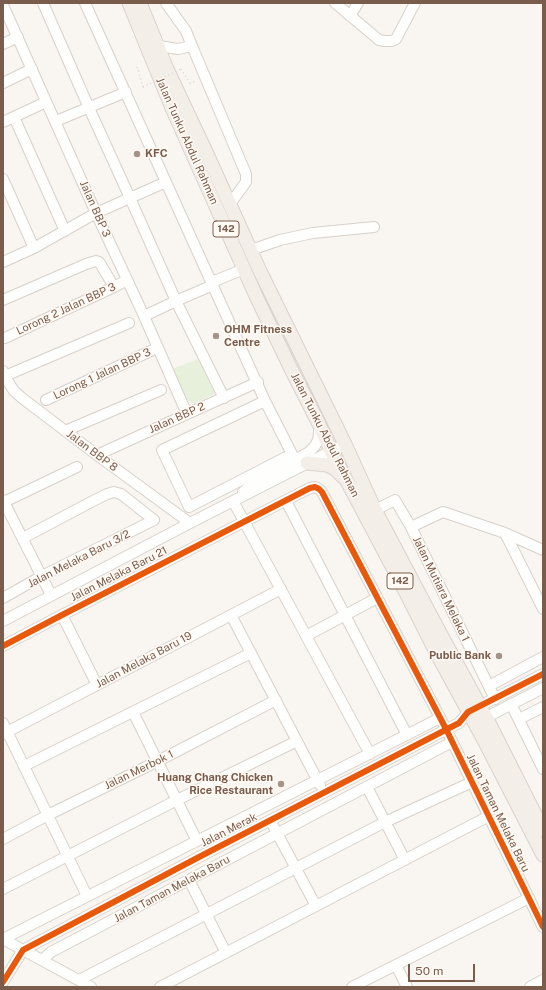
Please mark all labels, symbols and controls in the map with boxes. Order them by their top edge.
street label: Jalan Tunku Abdul Rahman [153,75,221,207]
place label: KFC [145,147,168,161]
marker: KFC [132,149,142,159]
street label: Jalan BBP 3 [77,179,113,239]
road number: 142 [213,221,239,237]
street label: Lorong 2 Jalan BBP 3 [14,280,118,338]
place label: OHM Fitness Centre [224,323,292,349]
marker: OHM Fitness Centre [211,331,221,341]
street label: Lorong 1 Jalan BBP 3 [51,346,153,402]
street label: Jalan Tunku Abdul Rahman [288,371,362,499]
street label: Jalan BBP 2 [147,400,207,436]
street label: Jalan BBP 8 [64,428,120,474]
street label: Jalan Melaka Baru 3/2 [26,527,132,591]
street label: Jalan Mutiara Melaka 1 [410,534,472,644]
street label: Jalan Melaka Baru 21 [68,544,170,604]
road number: 142 [387,573,413,589]
street label: Jalan Melaka Baru 19 [94,629,194,691]
place label: Public Bank [429,649,491,663]
marker: Public Bank [494,651,504,661]
street label: Jalan Merbok 1 [102,748,176,792]
street label: Jalan Taman Melaka Baru [464,752,532,874]
place label: Huang Chang Chicken Rice Restaurant [157,771,273,797]
marker: Huang Chang Chicken Rice Restaurant [276,779,286,789]
street label: Jalan Merak [199,810,259,850]
street label: Jalan Taman Melaka Baru [112,853,232,925]
scale bar [410,956,477,982]
text: 50 m [415,964,443,978]

